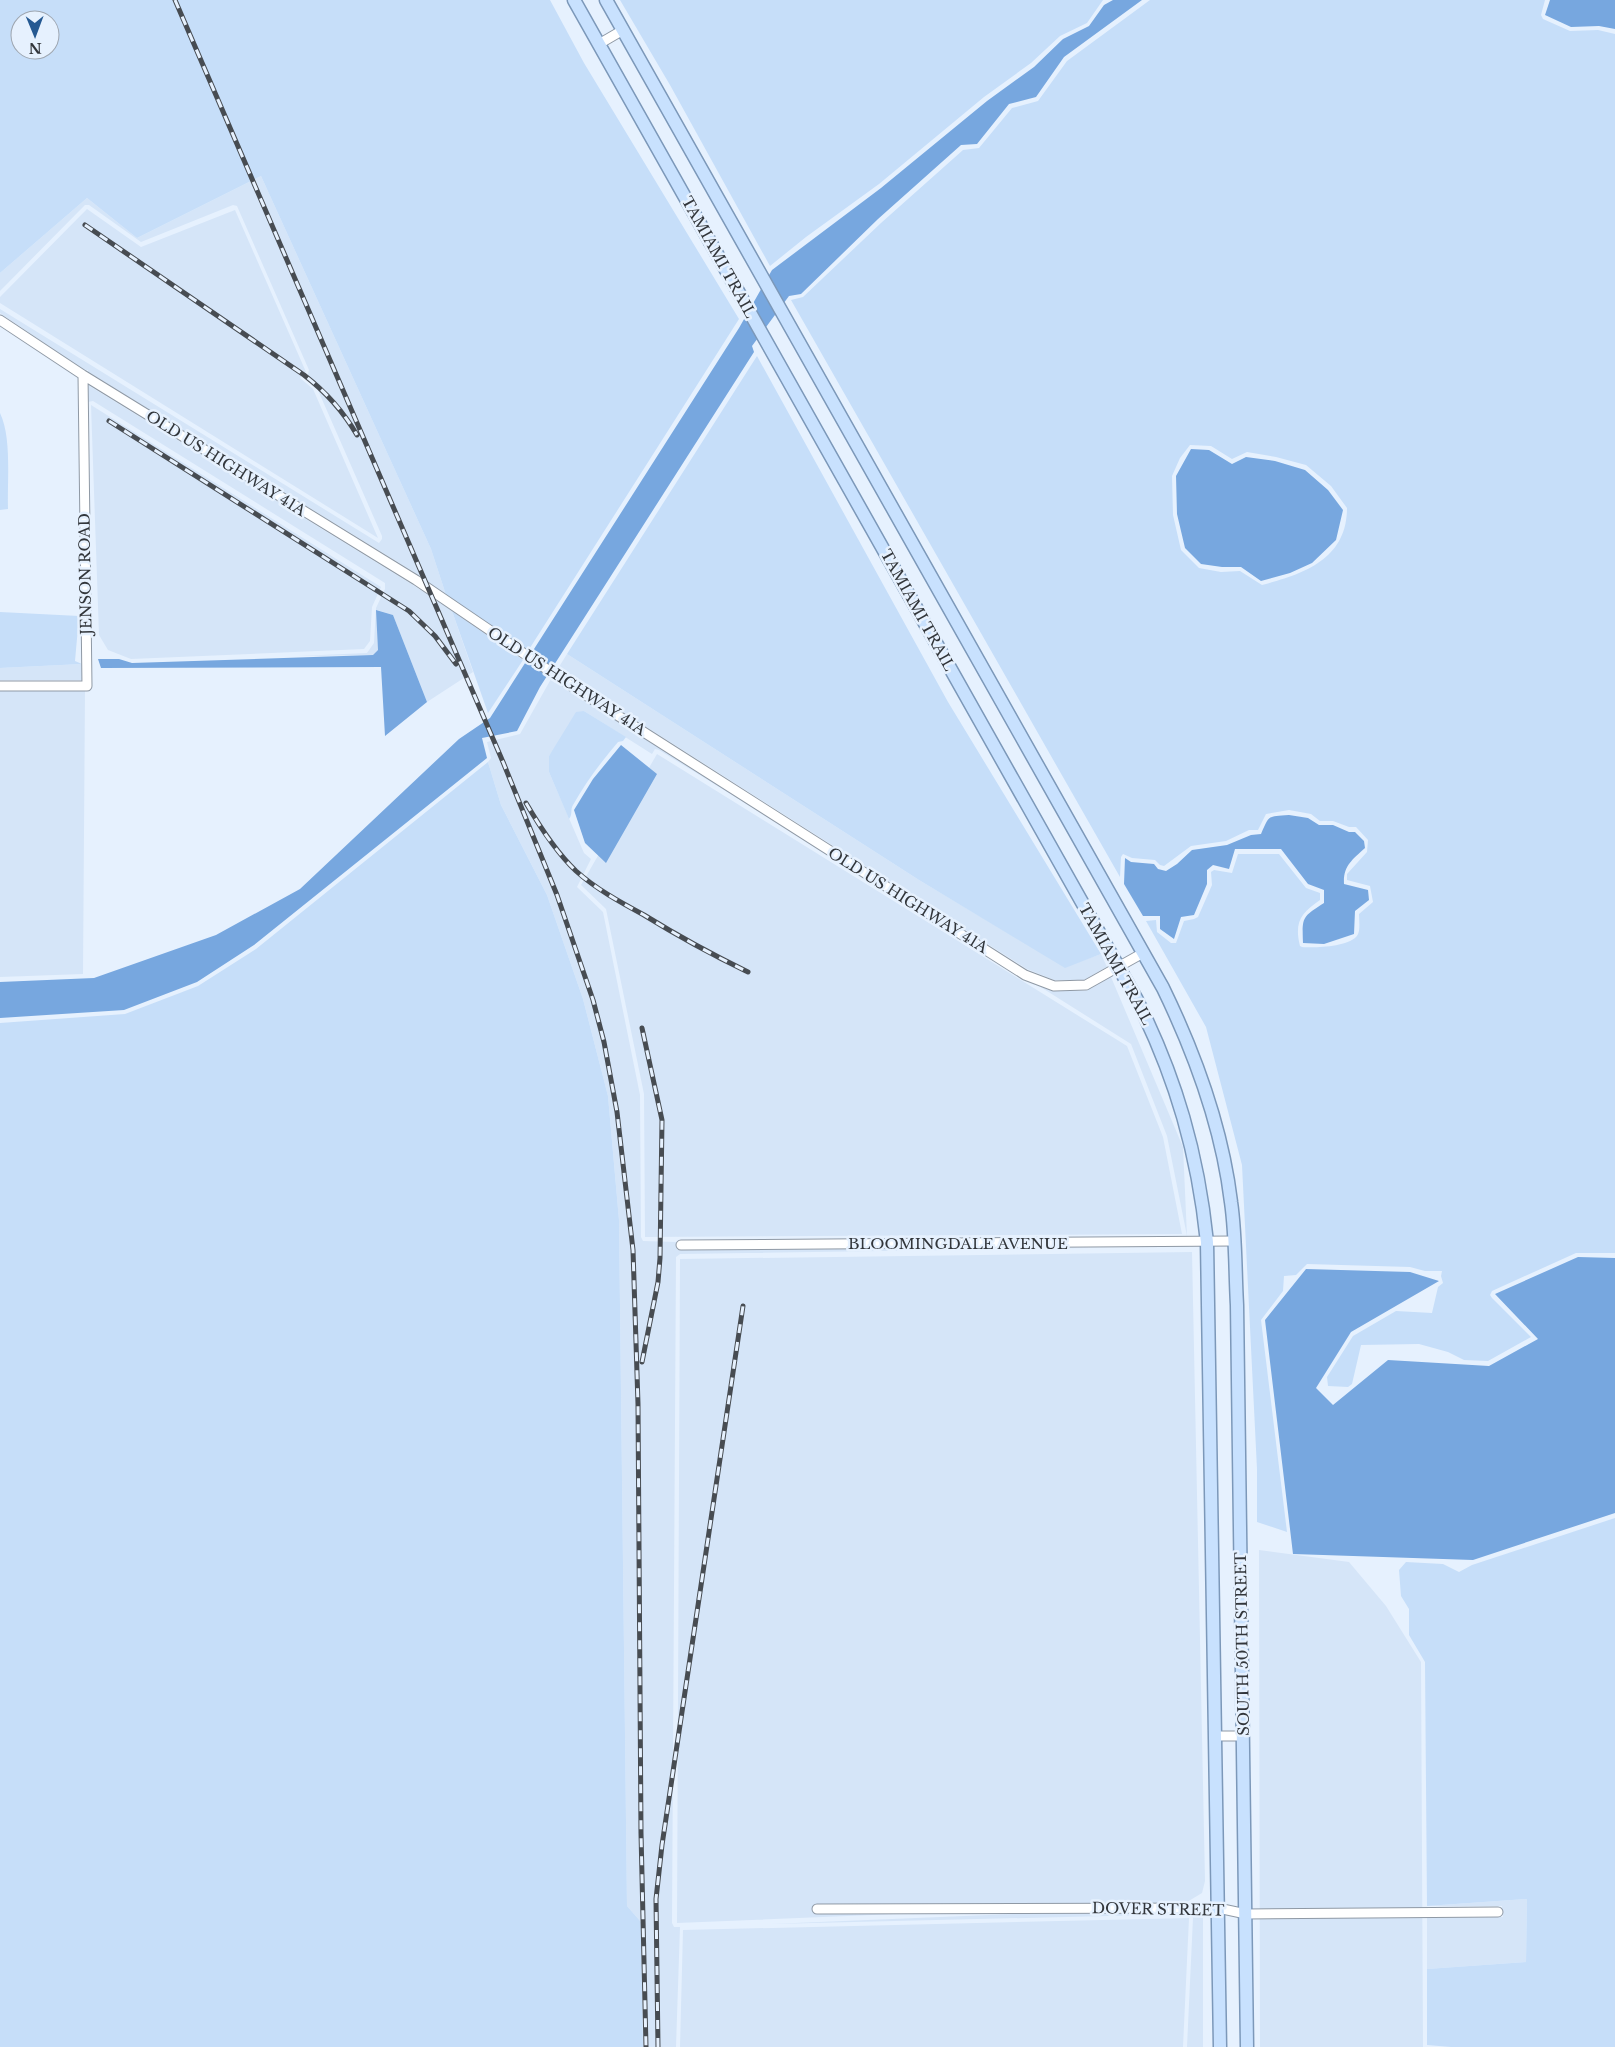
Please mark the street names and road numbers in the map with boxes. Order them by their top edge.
street label: TAMIAMI TRAIL [678,193,760,321]
street label: OLD US HIGHWAY 41A [143,406,310,520]
street label: JENSON ROAD [74,513,96,637]
street label: TAMIAMI TRAIL [877,546,959,674]
street label: OLD US HIGHWAY 41A [484,623,650,740]
street label: OLD US HIGHWAY 41A [825,843,992,957]
street label: TAMIAMI TRAIL [1075,900,1157,1028]
street label: BLOOMINGDALE AVENUE [848,1234,1068,1253]
street label: SOUTH 50TH STREET [1231,1552,1253,1736]
street label: DOVER STREET [1092,1898,1224,1920]

